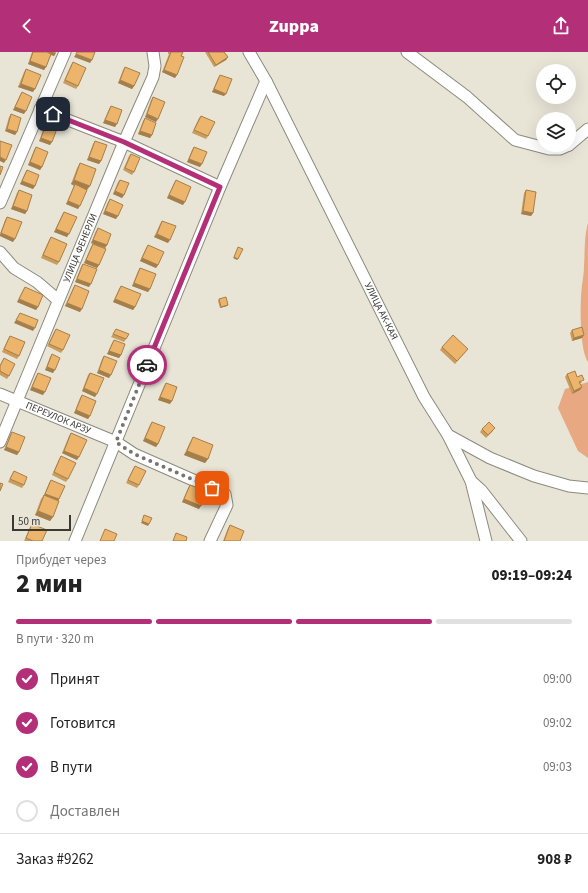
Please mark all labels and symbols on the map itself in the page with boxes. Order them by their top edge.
pin [36,97,70,131]
street label: УЛИЦА ФЕНЕРЛИ [60,211,101,285]
street label: УЛИЦА АК-КАЯ [361,280,401,342]
courier [127,345,167,385]
street label: ПЕРЕУЛОК АРЗУ [24,398,94,438]
pin [195,471,229,505]
scale bar [12,513,71,532]

